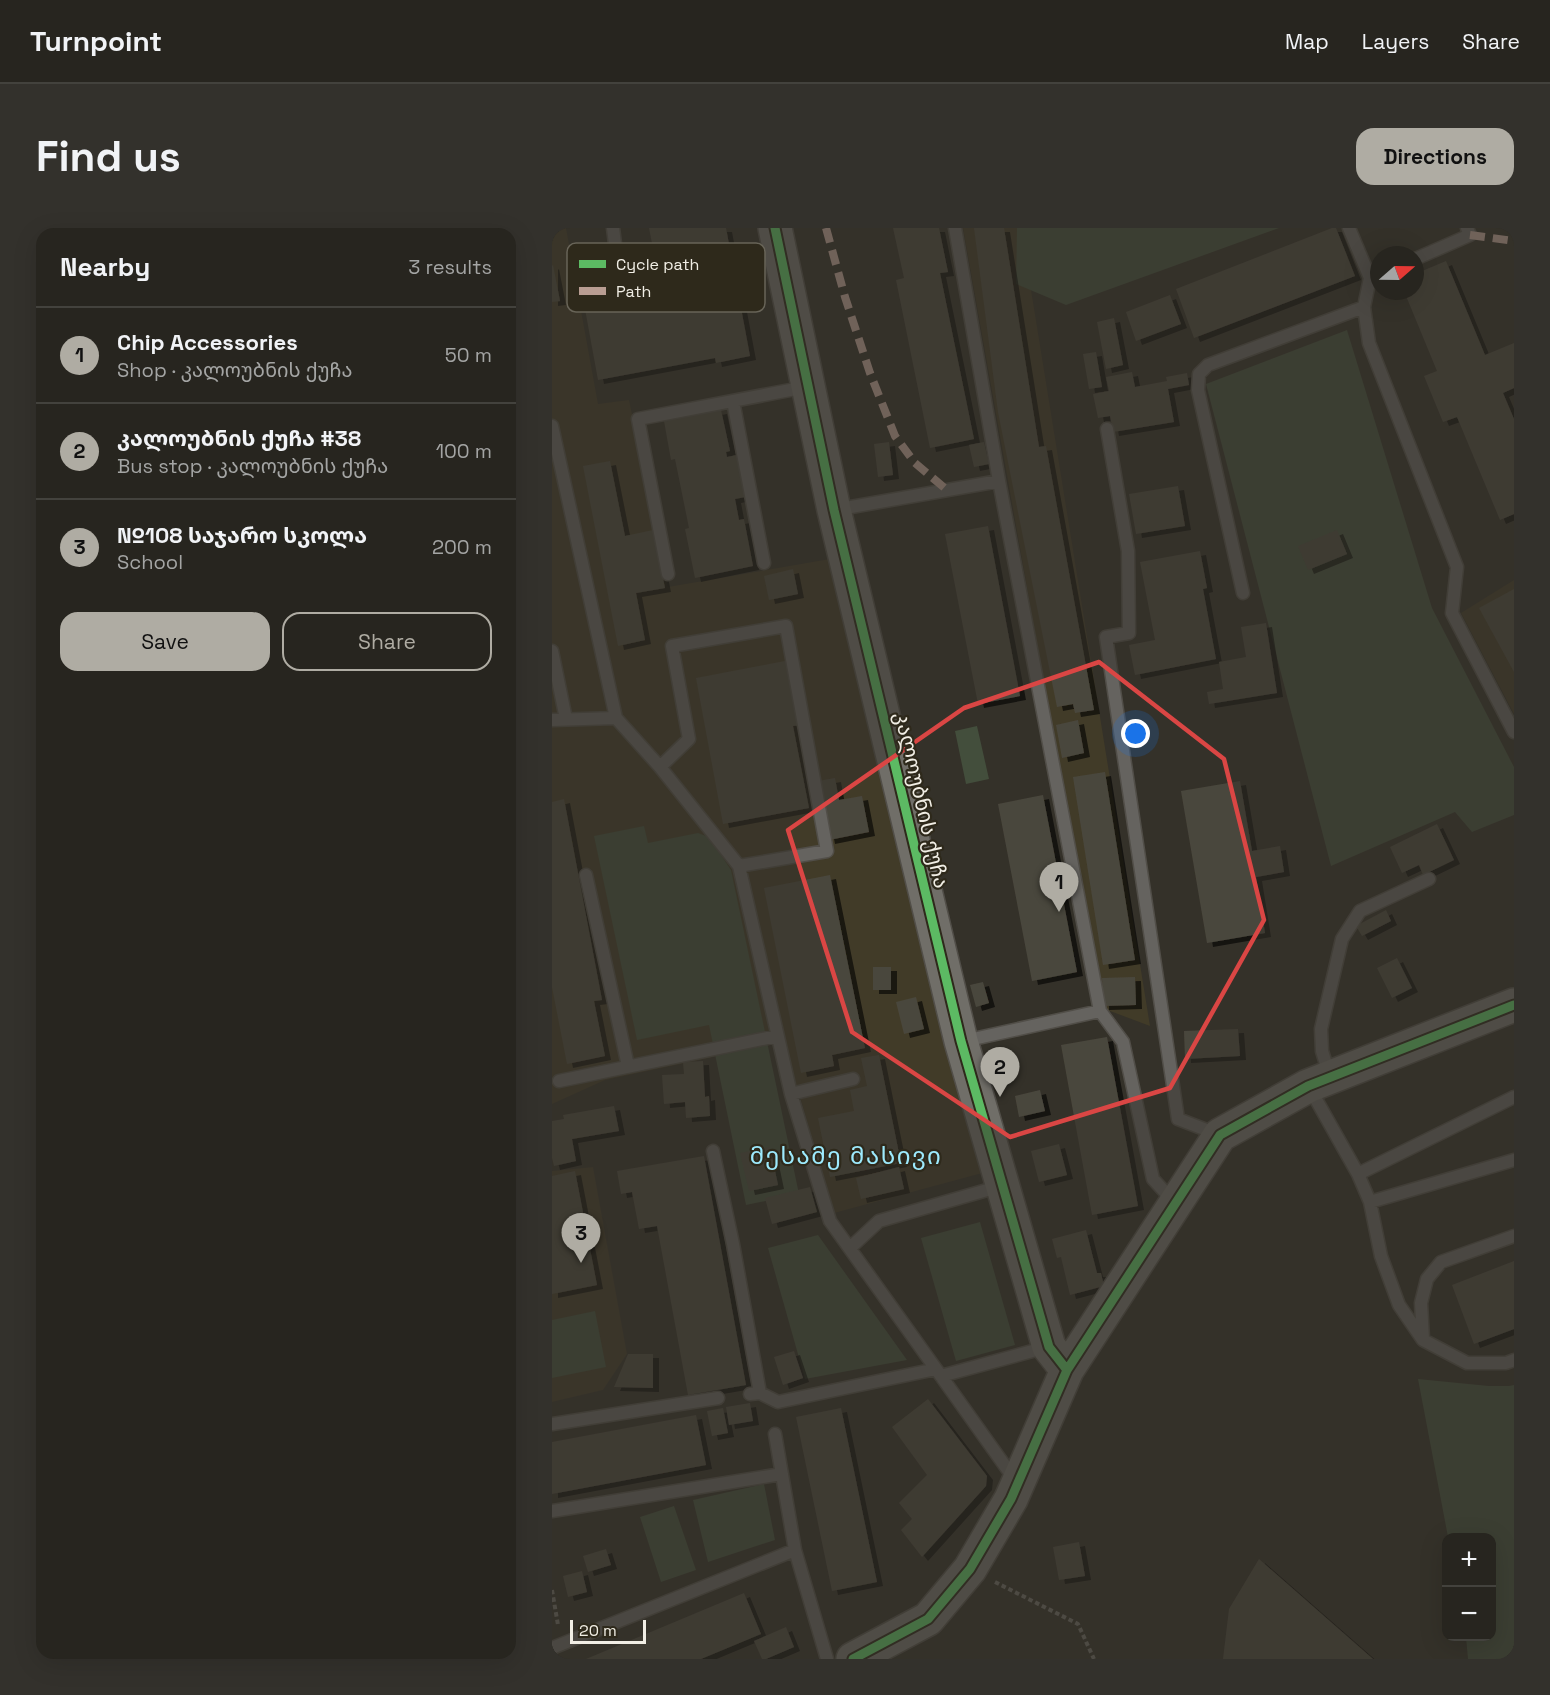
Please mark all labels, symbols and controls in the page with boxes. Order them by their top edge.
text: Turnpoint [30,23,162,59]
text: Map [1285,28,1329,55]
text: Layers [1362,28,1429,55]
text: Share [1462,28,1520,55]
button: Directions [1356,128,1514,185]
text: Find us [36,130,181,183]
legend [567,243,765,312]
north arrow [1370,246,1424,300]
text: Nearby [60,250,150,284]
text: 3 results [408,254,492,280]
text: Cycle path [616,254,699,275]
text: Path [616,281,651,302]
text: Chip Accessories [117,328,298,356]
text: 1 [75,342,84,368]
text: 50 m [445,342,492,368]
text: Shop · კალოუბნის ქუჩა [117,357,352,383]
text: კალოუბნის ქუჩა #38 [117,424,361,452]
text: 2 [74,438,85,464]
text: 100 m [436,438,492,464]
text: Bus stop · კალოუბნის ქუჩა [117,453,388,479]
text: №108 საჯარო სკოლა [117,521,367,549]
text: 3 [73,534,86,560]
text: 200 m [432,534,492,560]
text: School [117,549,183,575]
button: Save [60,612,270,671]
button: Share [282,612,492,671]
street label: კალოუბნის ქუჩა [889,709,955,891]
your location [1121,719,1150,748]
pin: 1 [1040,862,1078,912]
pin: 2 [980,1048,1020,1097]
district label: მესამე მასივი [750,1140,942,1171]
pin: 3 [561,1214,600,1263]
map controls [1442,1533,1496,1641]
button: + [1442,1533,1496,1587]
button: − [1442,1587,1496,1641]
scale bar [570,1617,646,1644]
text: 20 m [579,1620,617,1641]

